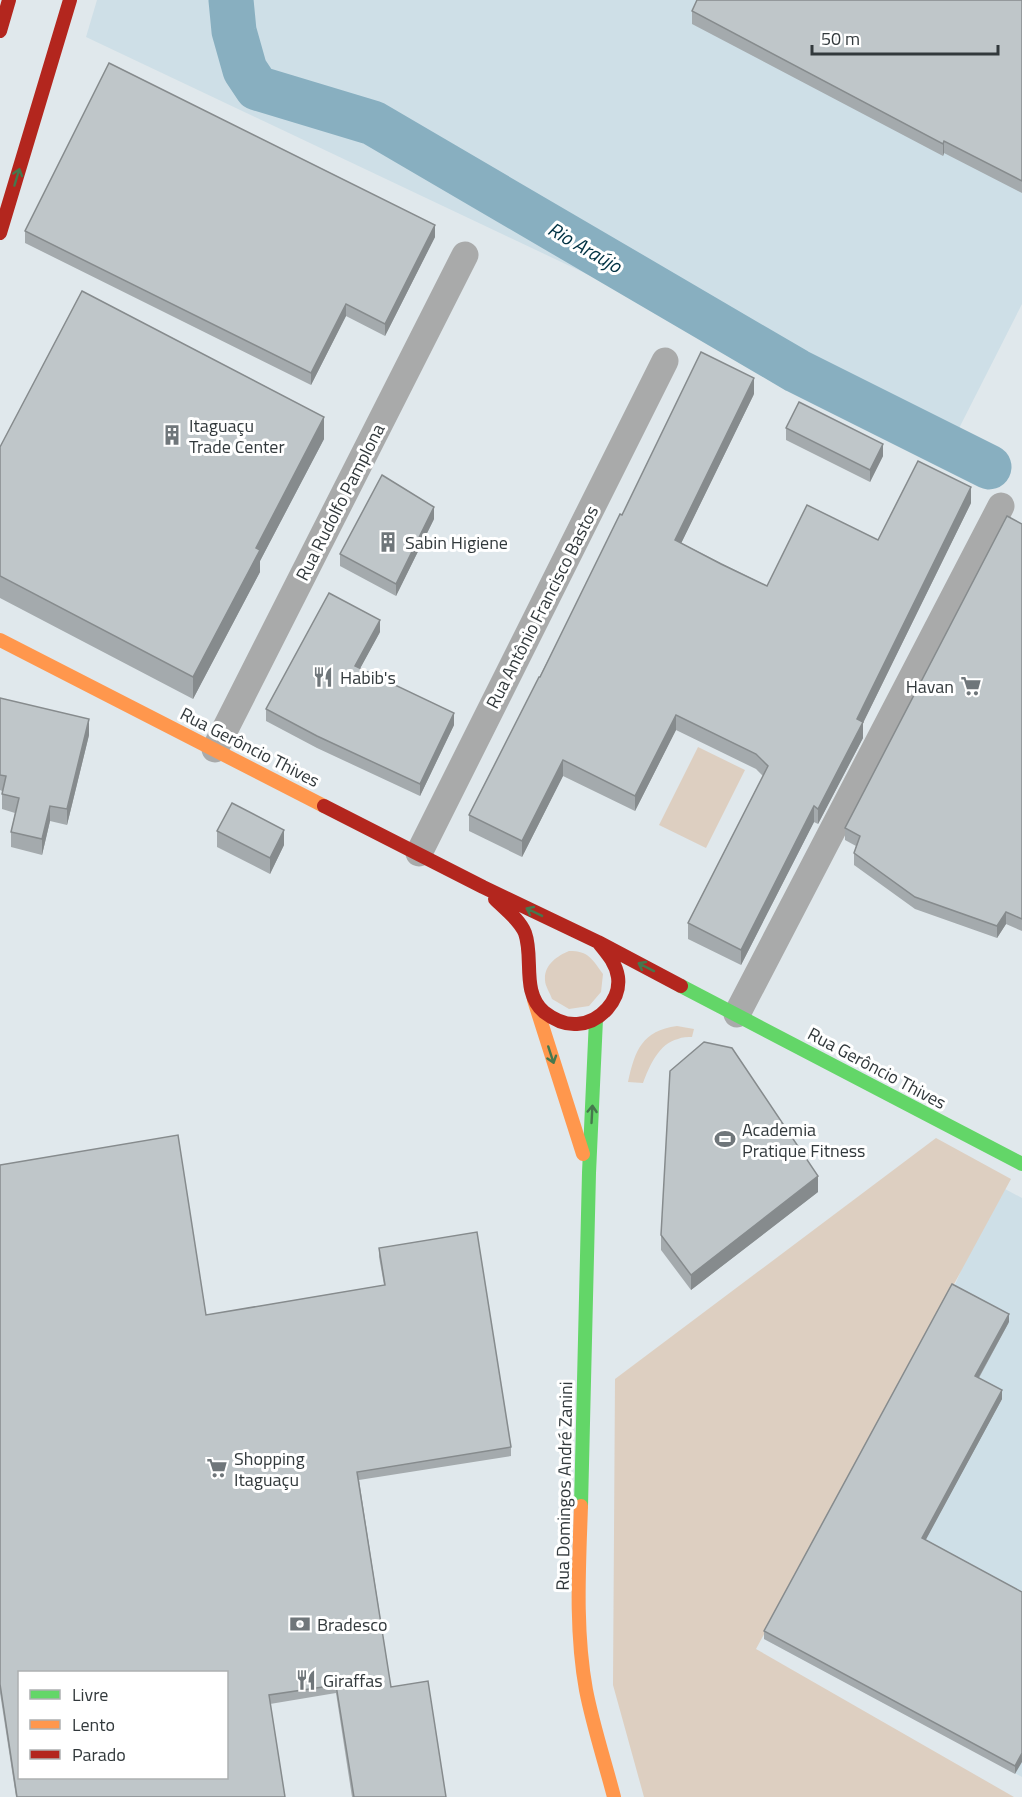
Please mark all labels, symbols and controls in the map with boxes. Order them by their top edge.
scale bar [812,18,998,56]
text: 50 m [821,25,860,52]
one-way arrow [12,168,23,187]
water label: Rio Araújo [542,213,629,281]
place label: Itaguaçu Trade Center [189,412,285,460]
street label: Rua Rudolfo Pamplona [289,419,391,585]
building icon: Itaguaçu Trade Center [160,423,184,447]
street label: Rua Antônio Francisco Bastos [479,501,605,713]
place label: Sabin Higiene [405,529,508,556]
building icon: Sabin Higiene [376,530,400,554]
place label: Habib's [340,664,396,691]
restaurant icon: Habib's [311,665,335,689]
place label: Havan [906,673,954,700]
supermarket icon: Havan [959,674,983,698]
street label: Rua Gerôncio Thives [176,700,324,794]
one-way arrow [525,905,543,917]
one-way arrow [637,960,655,972]
street label: Rua Gerôncio Thives [803,1020,951,1116]
one-way arrow [546,1045,557,1064]
one-way arrow [586,1105,597,1125]
place label: Academia Pratique Fitness [742,1116,865,1164]
sports icon: Academia Pratique Fitness [713,1127,737,1151]
street label: Rua Domingos André Zanini [549,1381,579,1591]
place label: Shopping Itaguaçu [234,1445,305,1493]
supermarket icon: Shopping Itaguaçu [205,1456,229,1480]
place label: Bradesco [317,1611,388,1638]
bank icon: Bradesco [288,1612,312,1636]
place label: Giraffas [323,1667,383,1694]
restaurant icon: Giraffas [294,1668,318,1692]
legend [18,1671,228,1779]
text: Livre [72,1681,108,1708]
text: Lento [72,1711,115,1738]
text: Parado [72,1741,126,1768]

